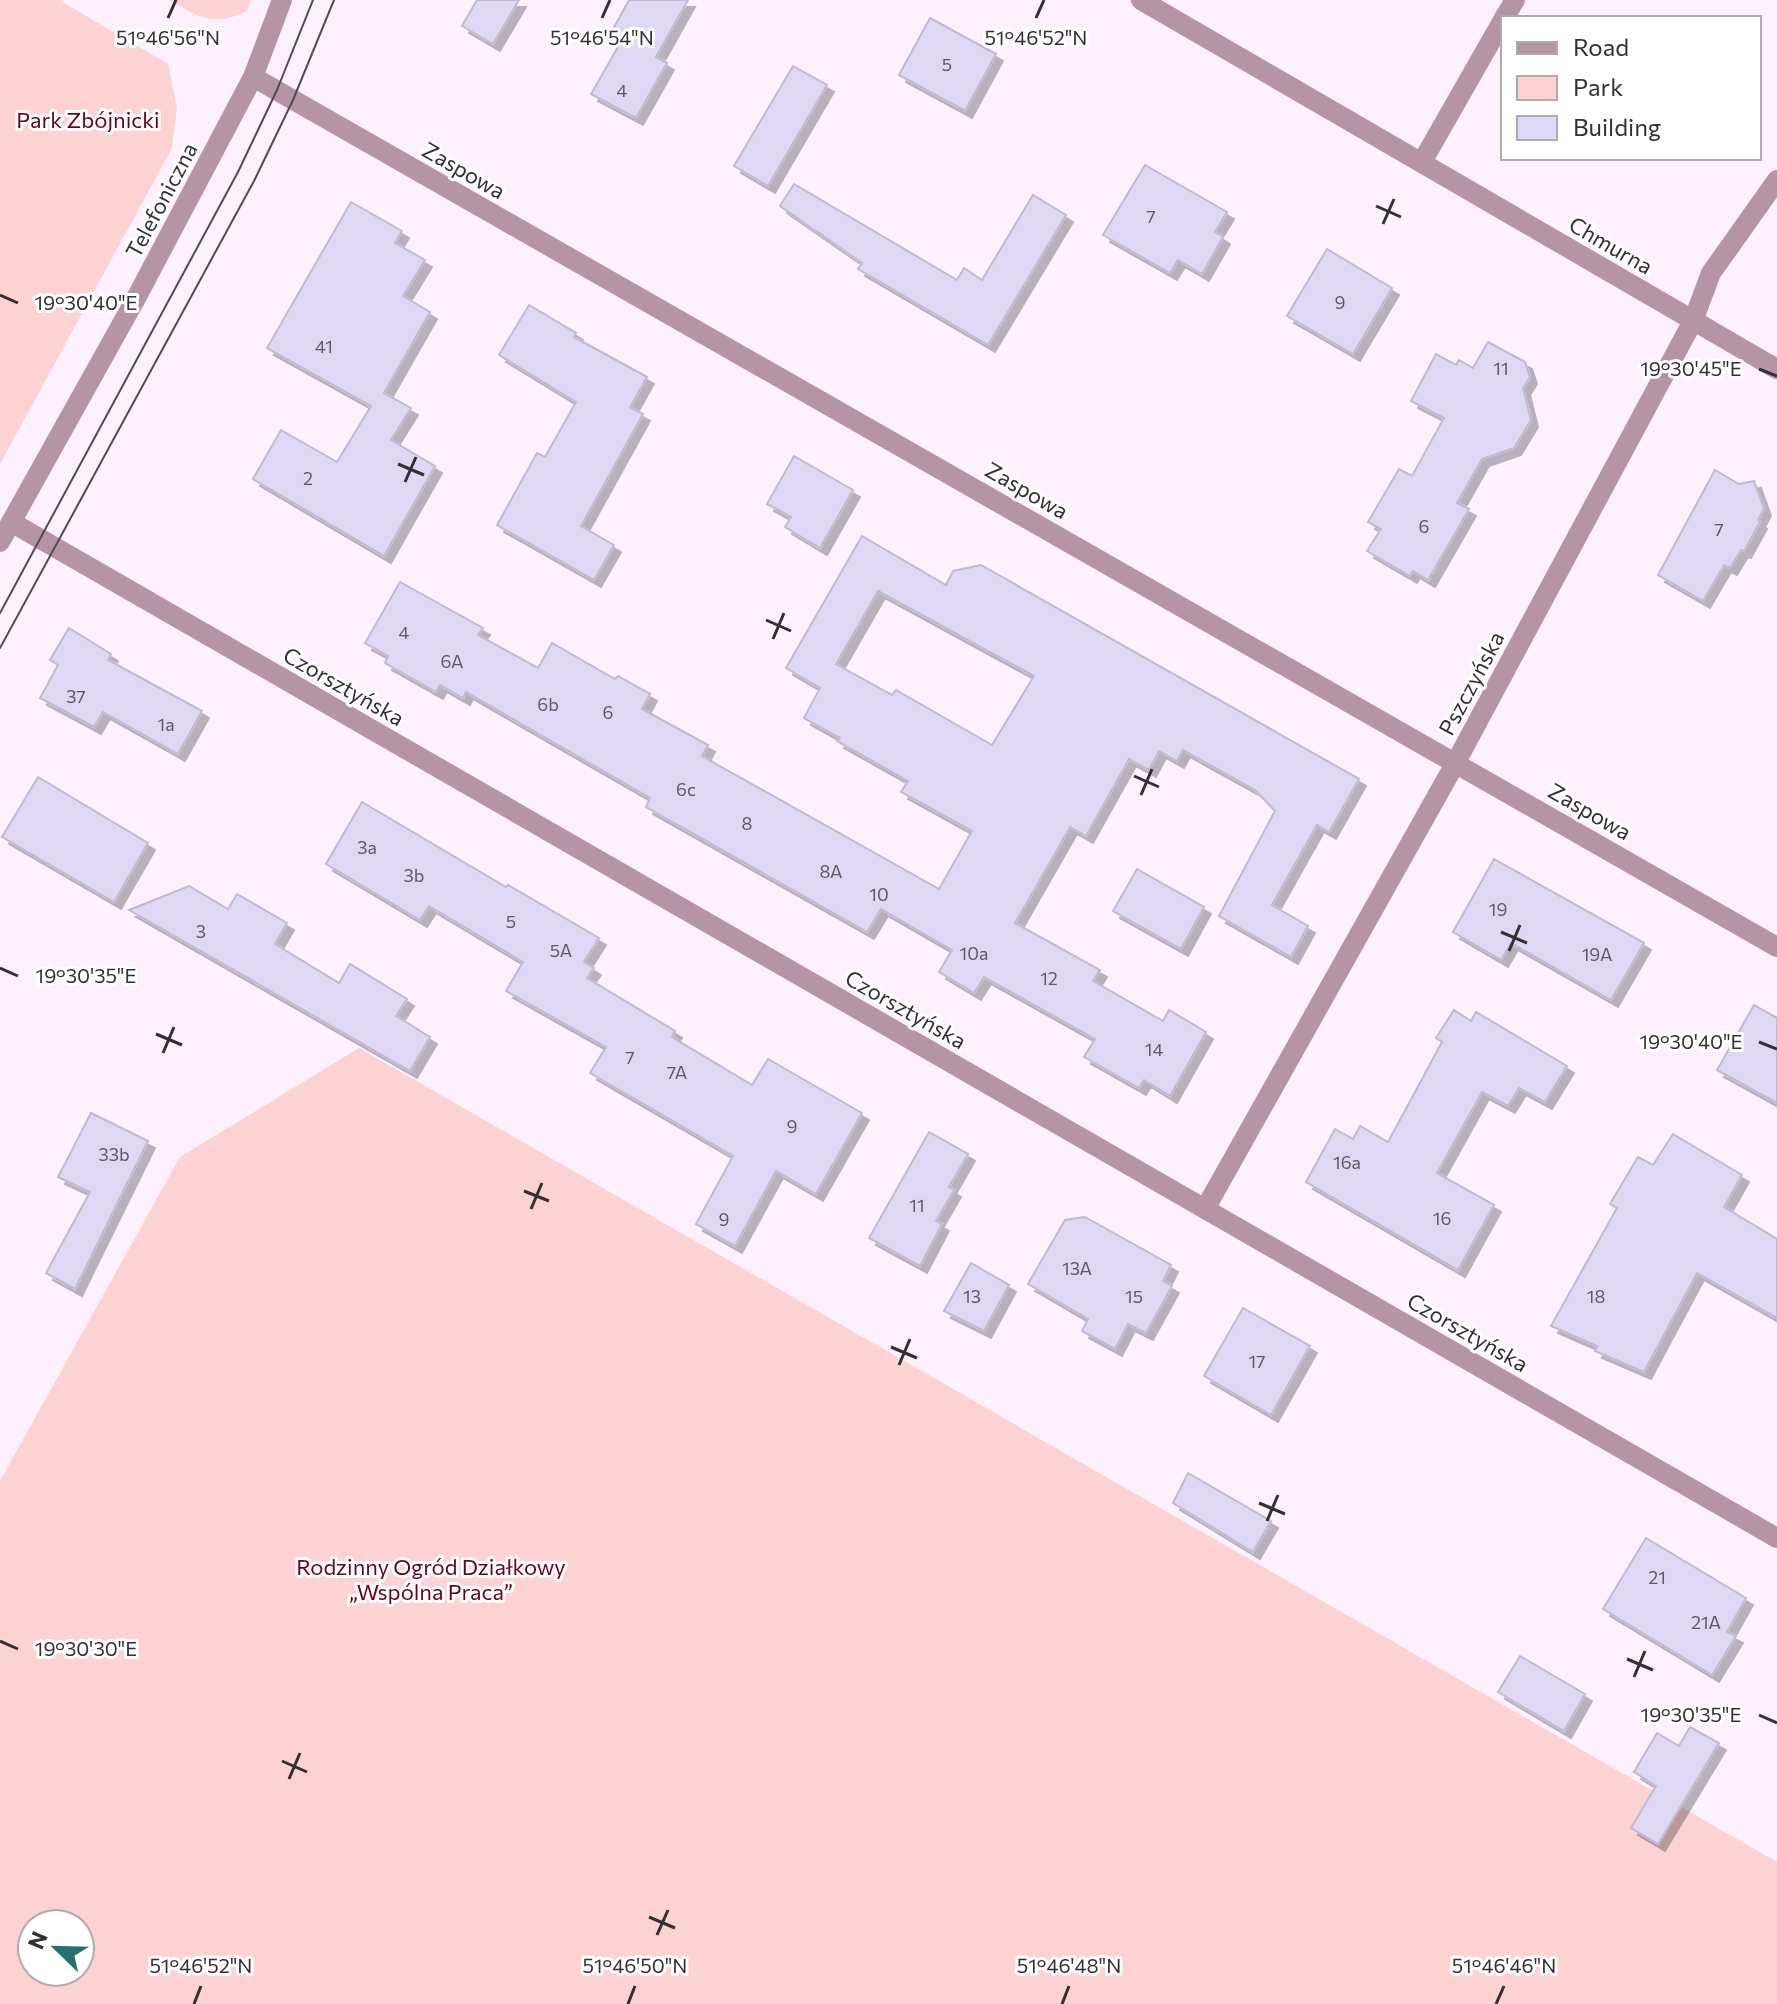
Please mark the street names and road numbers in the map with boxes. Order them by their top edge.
street label: Zaspowa [418,136,510,204]
street label: Telefoniczna [119,138,203,262]
street label: Chmurna [1564,210,1658,280]
street label: Zaspowa [981,456,1073,524]
street label: Pszczyńska [1432,627,1510,739]
street label: Czorsztyńska [279,641,409,731]
street label: Zaspowa [1544,777,1636,845]
street label: Czorsztyńska [841,964,971,1054]
street label: Czorsztyńska [1403,1287,1533,1377]

